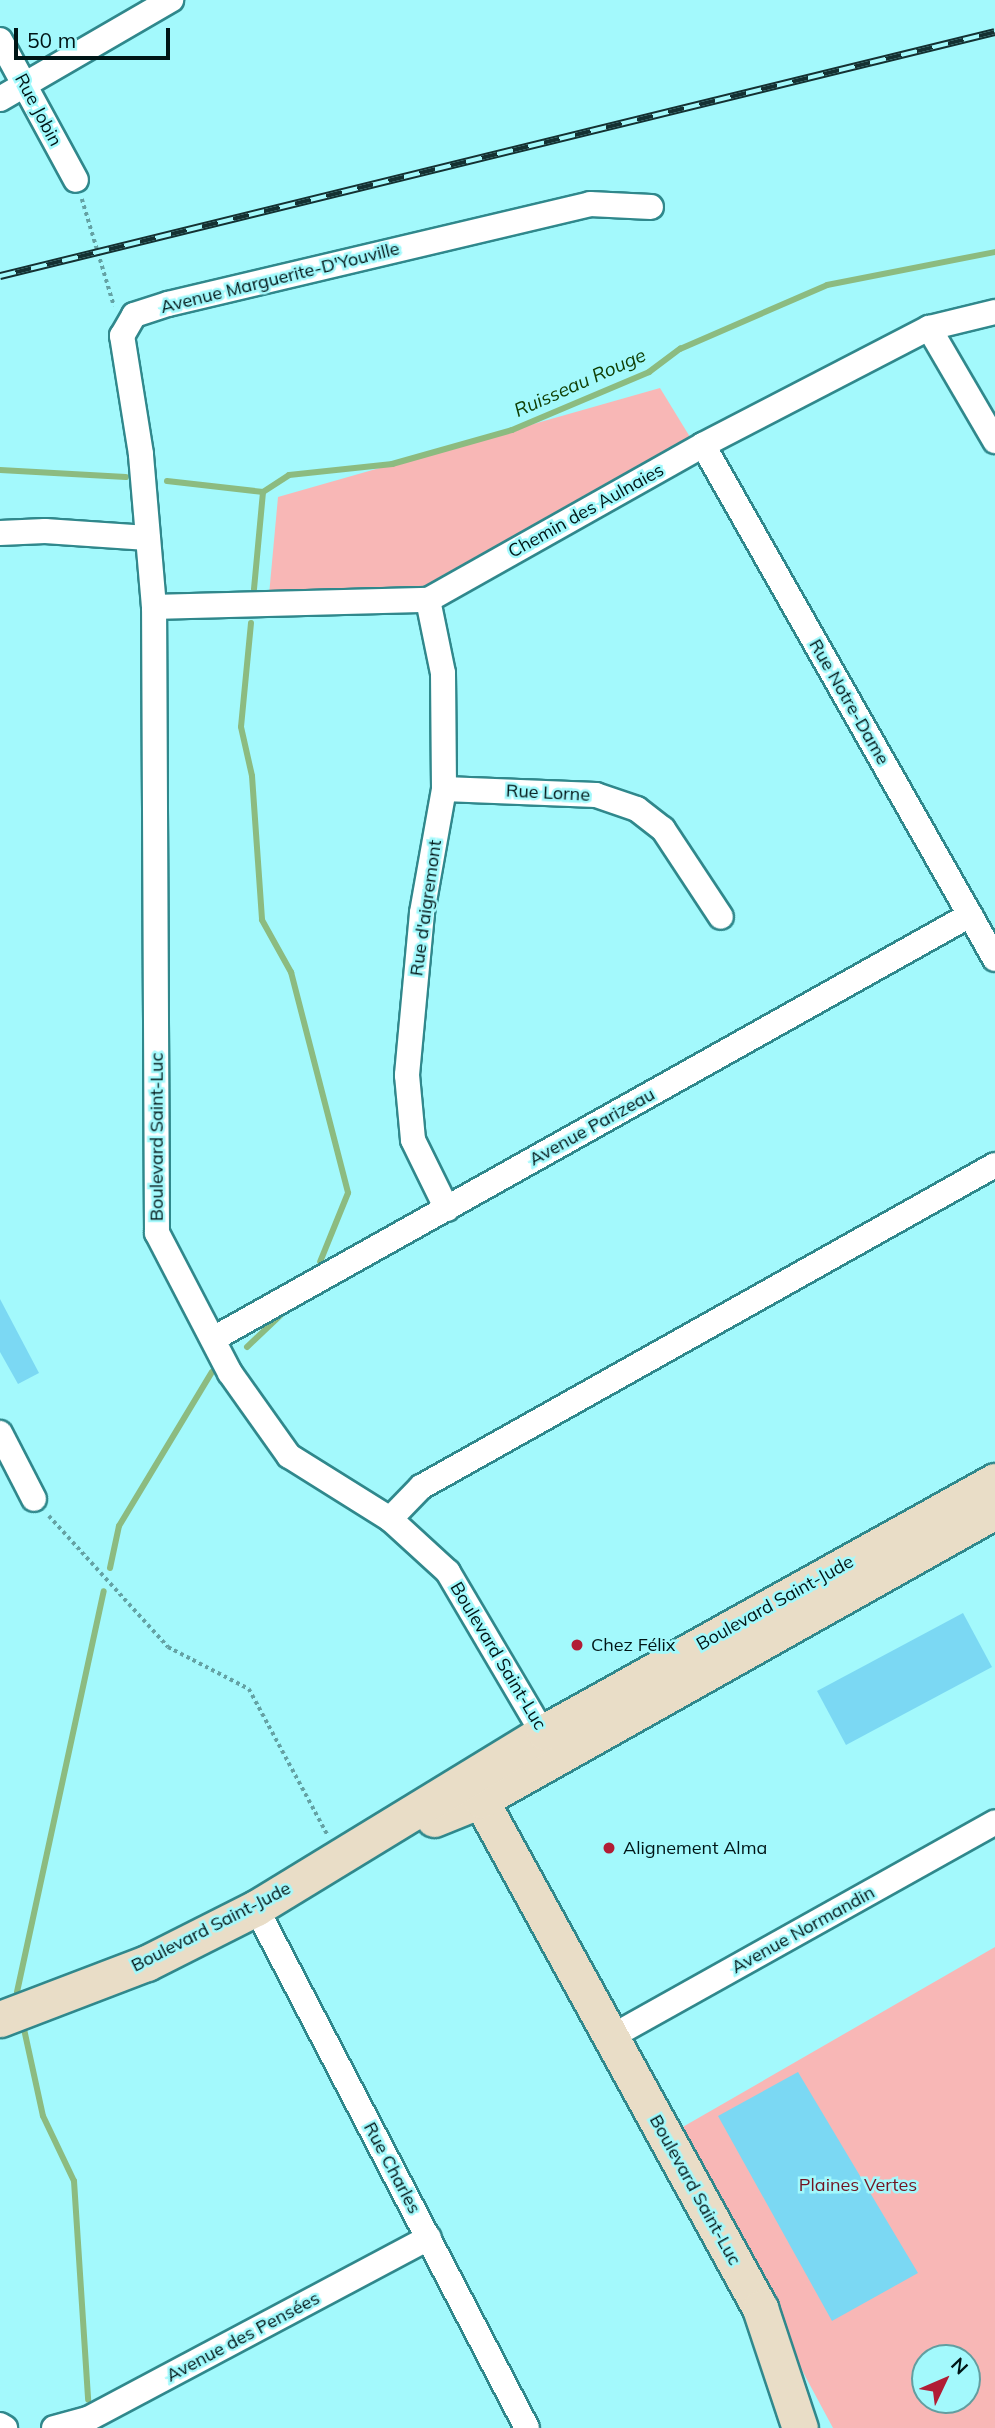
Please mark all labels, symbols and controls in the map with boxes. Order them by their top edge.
scale bar [18,14,173,58]
text: 50 m [27,27,76,53]
street label: Rue Jobin [10,70,66,150]
street label: Avenue Marguerite-D'Youville [158,238,402,318]
water label: Ruisseau Rouge [511,344,649,422]
street label: Chemin des Aulnaies [504,459,668,563]
street label: Rue Notre-Dame [804,635,894,769]
street label: Rue Lorne [505,780,591,806]
street label: Rue d'aigremont [406,839,446,977]
street label: Boulevard Saint-Luc [146,1053,168,1221]
street label: Avenue Parizeau [525,1084,659,1170]
street label: Boulevard Saint-Jude [693,1551,857,1655]
street label: Boulevard Saint-Luc [445,1578,551,1734]
place label: Chez Félix [591,1634,675,1656]
marker: Chez Félix [569,1637,585,1653]
place label: Alignement Alma [623,1837,767,1859]
marker: Alignement Alma [601,1840,617,1856]
street label: Boulevard Saint-Jude [128,1877,294,1977]
street label: Avenue Normandin [728,1882,878,1978]
street label: Boulevard Saint-Luc [645,2111,745,2269]
street label: Rue Charles [359,2119,425,2217]
park label: Plaines Vertes [799,2174,917,2196]
street label: Avenue des Pensées [163,2287,323,2387]
north arrow [911,2344,981,2414]
text: N [946,2352,973,2379]

